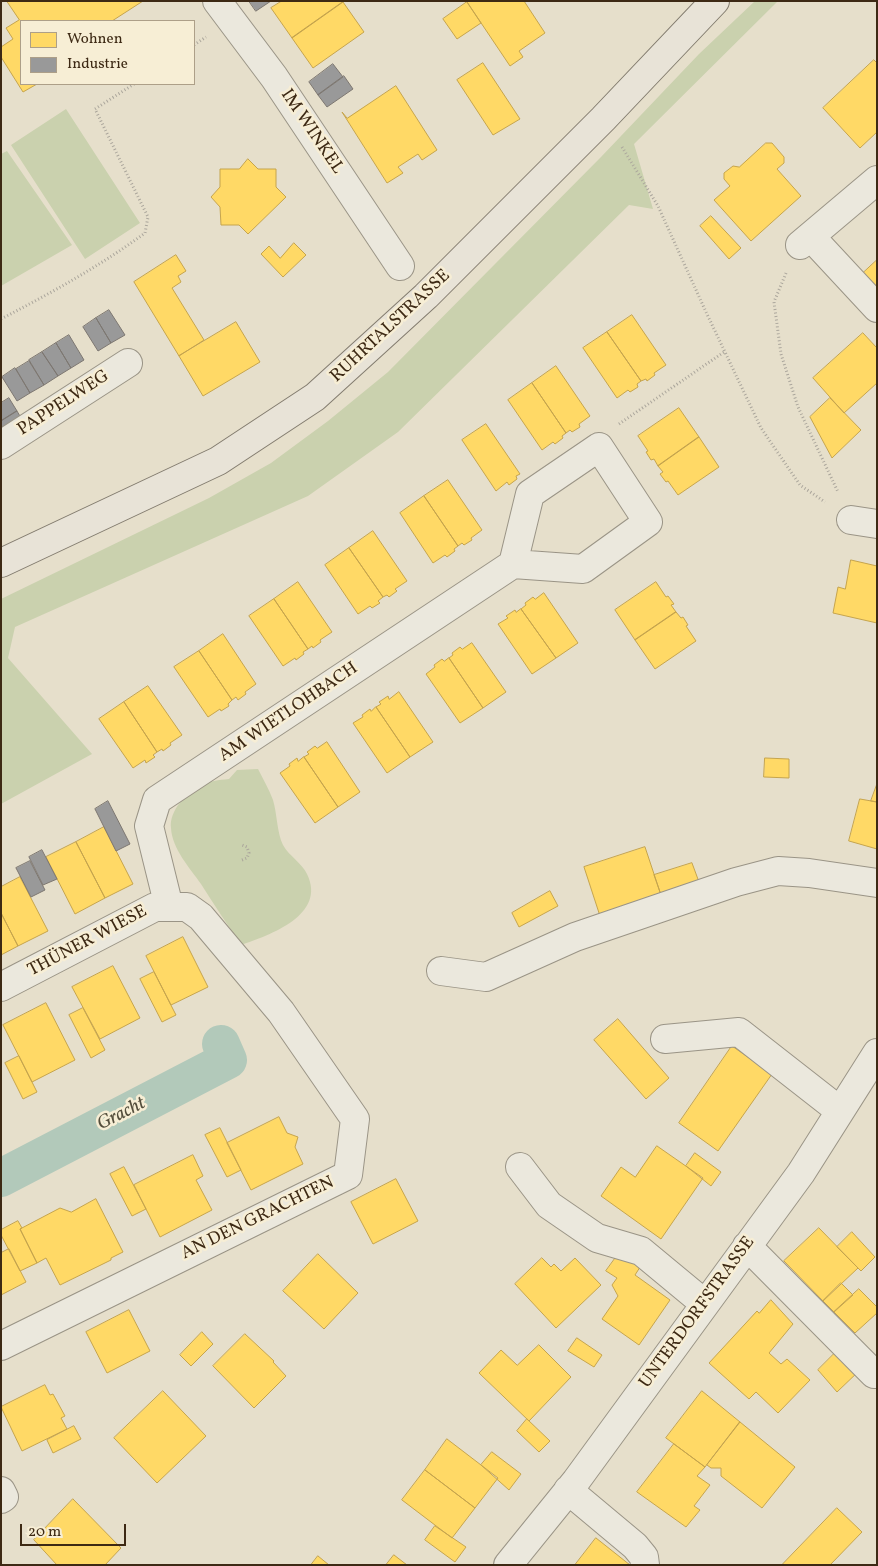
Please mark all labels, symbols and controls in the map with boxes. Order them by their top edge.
legend [20,20,195,85]
text: Wohnen [67,29,123,50]
text: Industrie [67,54,128,75]
street label: IM WINKEL [275,85,347,179]
street label: RUHRTALSTRASSE [327,266,455,388]
street label: PAPPELWEG [14,366,114,442]
street label: AM WIETLOHBACH [215,658,363,768]
street label: THÜNER WIESE [25,902,151,982]
water label: Gracht [94,1093,150,1137]
street label: AN DEN GRACHTEN [178,1173,338,1265]
street label: UNTERDORFSTRASSE [636,1233,760,1393]
scale bar [22,1514,129,1546]
text: 20 m [28,1522,61,1543]

